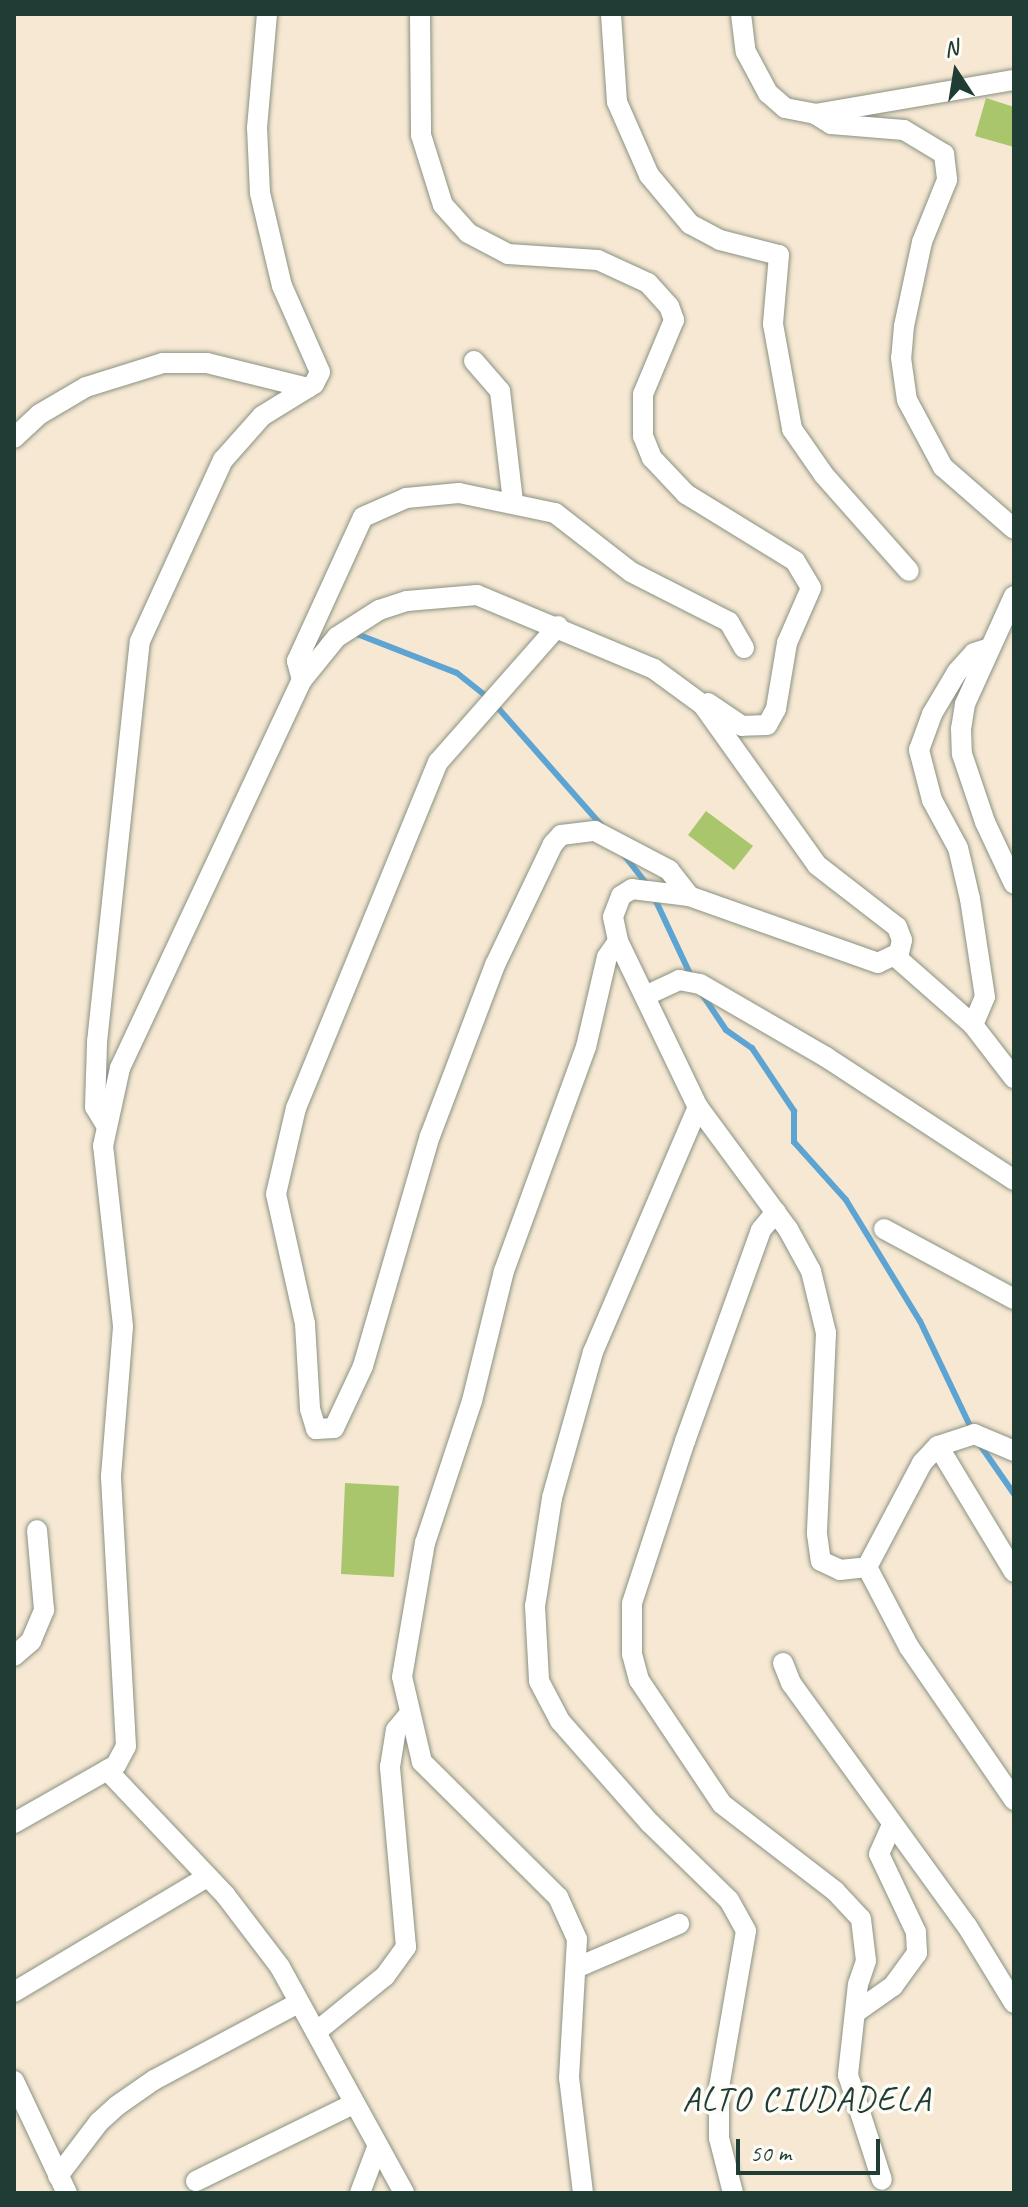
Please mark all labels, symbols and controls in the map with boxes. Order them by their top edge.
north arrow [916,32,996,112]
text: N [941,33,961,64]
district label: ALTO CIUDADELA [683,2079,931,2119]
scale bar [740,2123,884,2173]
text: 50 m [750,2138,791,2168]

